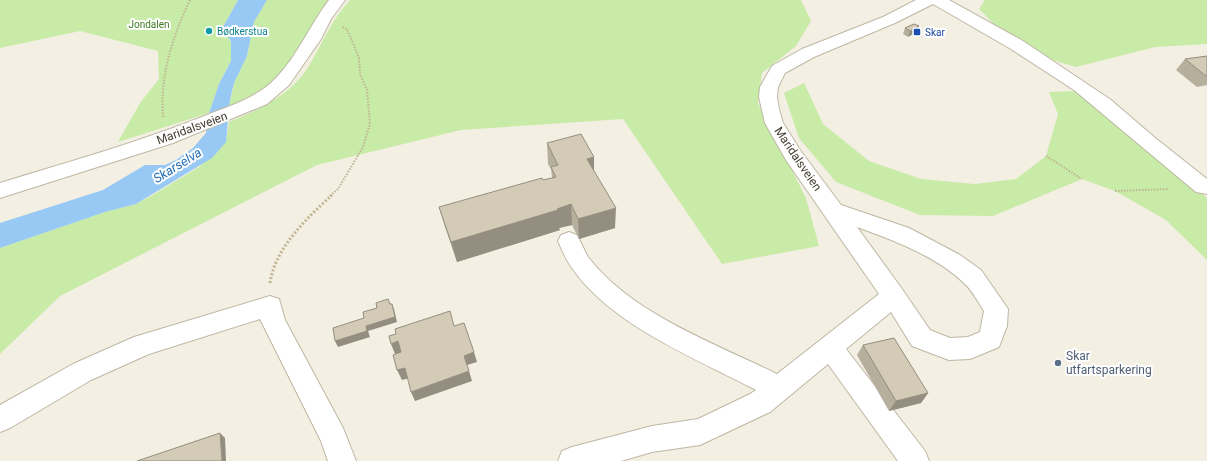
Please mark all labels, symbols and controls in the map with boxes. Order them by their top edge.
park label: Jondalen [128,19,170,30]
marker: Bødkerstua [204,26,214,36]
place label: Bødkerstua [217,26,268,37]
marker: Skar [912,27,922,37]
place label: Skar [925,27,945,38]
street label: Maridalsveien [155,109,229,147]
street label: Maridalsveien [771,124,825,194]
water label: Skarselva [150,145,204,186]
place label: Skar utfartsparkering [1066,349,1152,377]
marker: Skar utfartsparkering [1053,358,1063,368]

